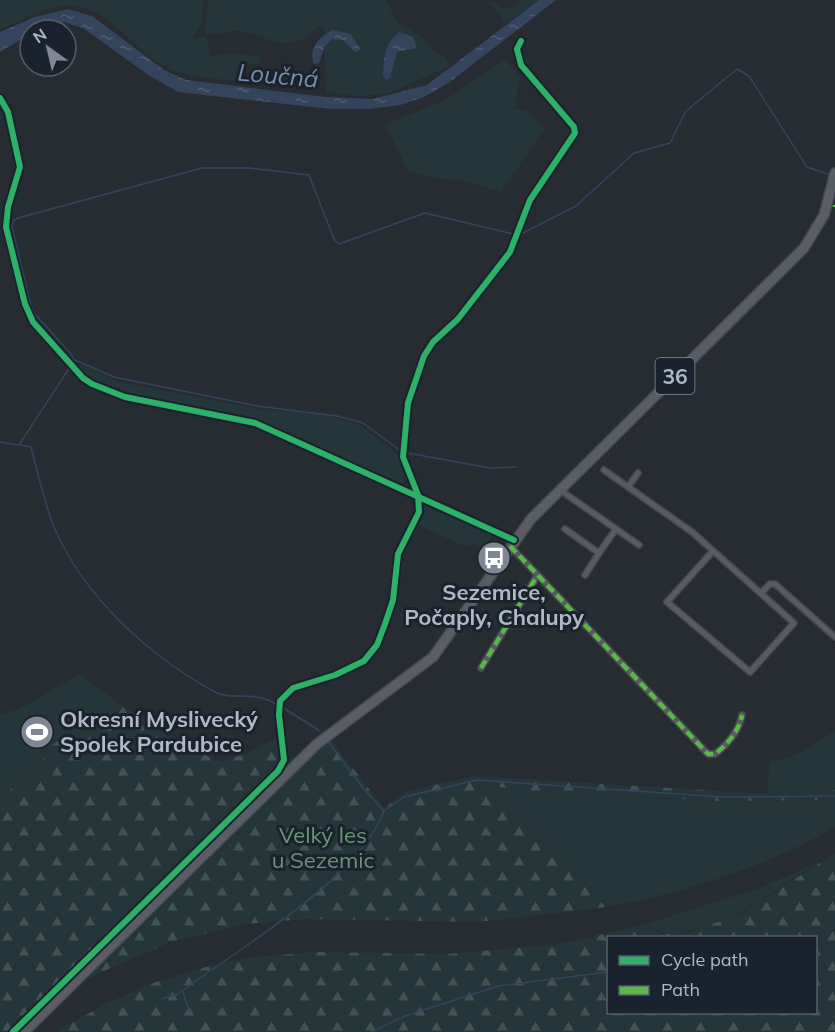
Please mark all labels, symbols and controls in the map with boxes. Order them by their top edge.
north arrow [18,18,78,78]
text: N [29,24,50,47]
water label: Loučná [236,57,320,93]
road number: 36 [656,358,694,394]
bus stop icon: Sezemice, Počaply, Chalupy [476,540,512,576]
place label: Sezemice, Počaply, Chalupy [404,578,584,631]
place label: Okresní Myslivecký Spolek Pardubice [60,705,258,758]
sports icon: Okresní Myslivecký Spolek Pardubice [19,714,55,750]
park label: Velký les u Sezemic [272,821,374,874]
legend [607,936,817,1014]
text: Cycle path [661,948,748,971]
text: Path [661,978,700,1001]

